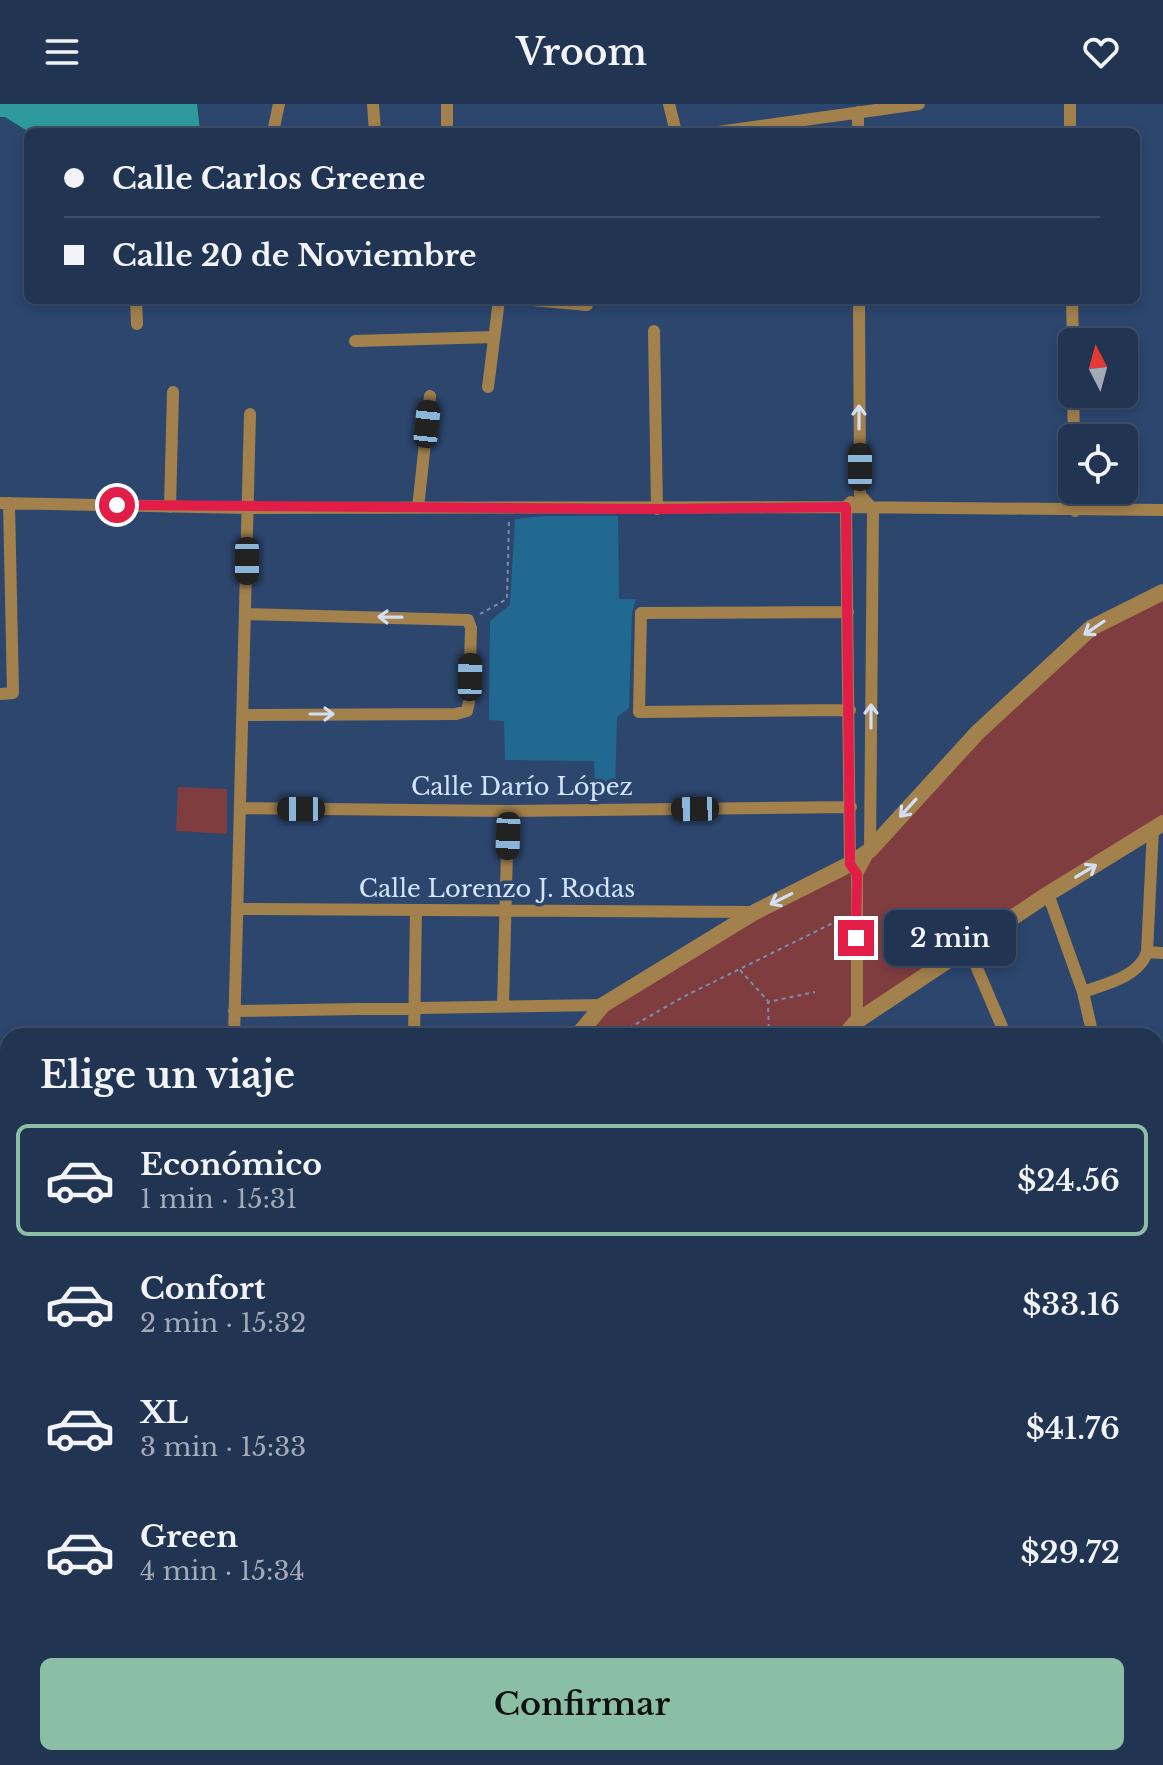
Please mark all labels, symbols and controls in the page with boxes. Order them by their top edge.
icon: menu [40,30,84,74]
text: Vroom [516,30,647,75]
icon: heart [1079,30,1123,74]
text: Calle Carlos Greene [112,160,426,197]
text: Calle 20 de Noviembre [112,237,477,274]
north arrow [1058,328,1138,408]
map controls [1058,328,1138,504]
car [413,399,441,449]
one-way arrow [851,404,867,431]
button: locate [1058,424,1138,504]
car [848,443,872,491]
route start [99,487,135,523]
car [235,537,259,585]
one-way arrow [377,609,404,624]
one-way arrow [1084,619,1106,636]
car [458,653,482,701]
one-way arrow [863,703,879,730]
one-way arrow [308,707,335,722]
street label: Calle Darío López [411,772,633,801]
car [277,797,325,821]
car [671,797,719,821]
one-way arrow [899,798,917,818]
car [495,812,521,860]
one-way arrow [1074,863,1097,879]
street label: Calle Lorenzo J. Rodas [359,874,635,903]
one-way arrow [769,892,793,908]
callout: 2 min [884,910,1016,966]
route end [838,920,874,956]
text: 2 min [910,922,990,954]
text: Elige un viaje [40,1053,295,1098]
icon: car [44,1144,116,1216]
text: Económico [140,1146,322,1183]
text: $24.56 [1017,1162,1120,1199]
text: 1 min · 15:31 [140,1183,297,1215]
icon: car [44,1268,116,1340]
text: Confort [140,1270,265,1307]
text: $33.16 [1022,1286,1120,1323]
text: 2 min · 15:32 [140,1307,306,1339]
icon: car [44,1392,116,1464]
text: XL [140,1394,188,1431]
text: $41.76 [1026,1410,1120,1447]
text: 3 min · 15:33 [140,1431,306,1463]
icon: car [44,1516,116,1588]
text: Green [140,1518,238,1555]
text: $29.72 [1021,1534,1120,1571]
text: 4 min · 15:34 [140,1555,305,1587]
button: Confirmar [40,1658,1124,1750]

